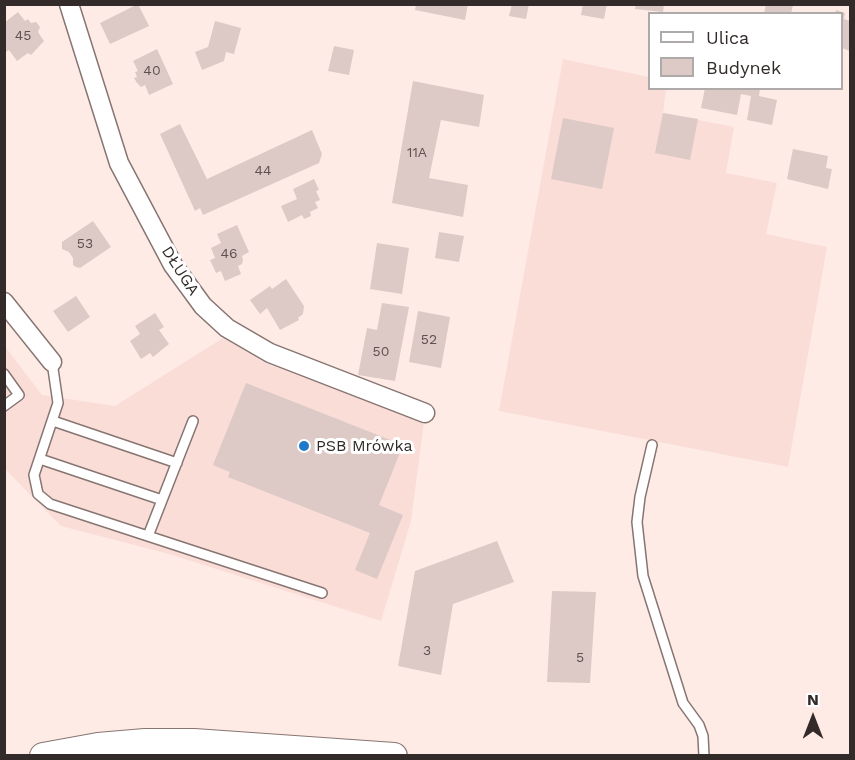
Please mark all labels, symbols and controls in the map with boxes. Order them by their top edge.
legend [648,12,843,90]
text: Ulica [706,27,749,48]
house number: 45 [15,28,31,44]
text: Budynek [706,57,781,78]
house number: 40 [143,63,161,79]
house number: 11A [407,145,427,161]
house number: 44 [254,163,272,179]
house number: 53 [77,236,93,252]
street label: DŁUGA [157,243,203,299]
house number: 46 [220,246,238,262]
house number: 52 [421,332,437,348]
house number: 50 [373,344,389,360]
place label: PSB Mrówka [316,436,412,456]
marker: PSB Mrówka [297,439,311,453]
house number: 3 [423,643,431,659]
house number: 5 [576,650,584,666]
north arrow [783,688,843,748]
text: N [807,690,819,709]

